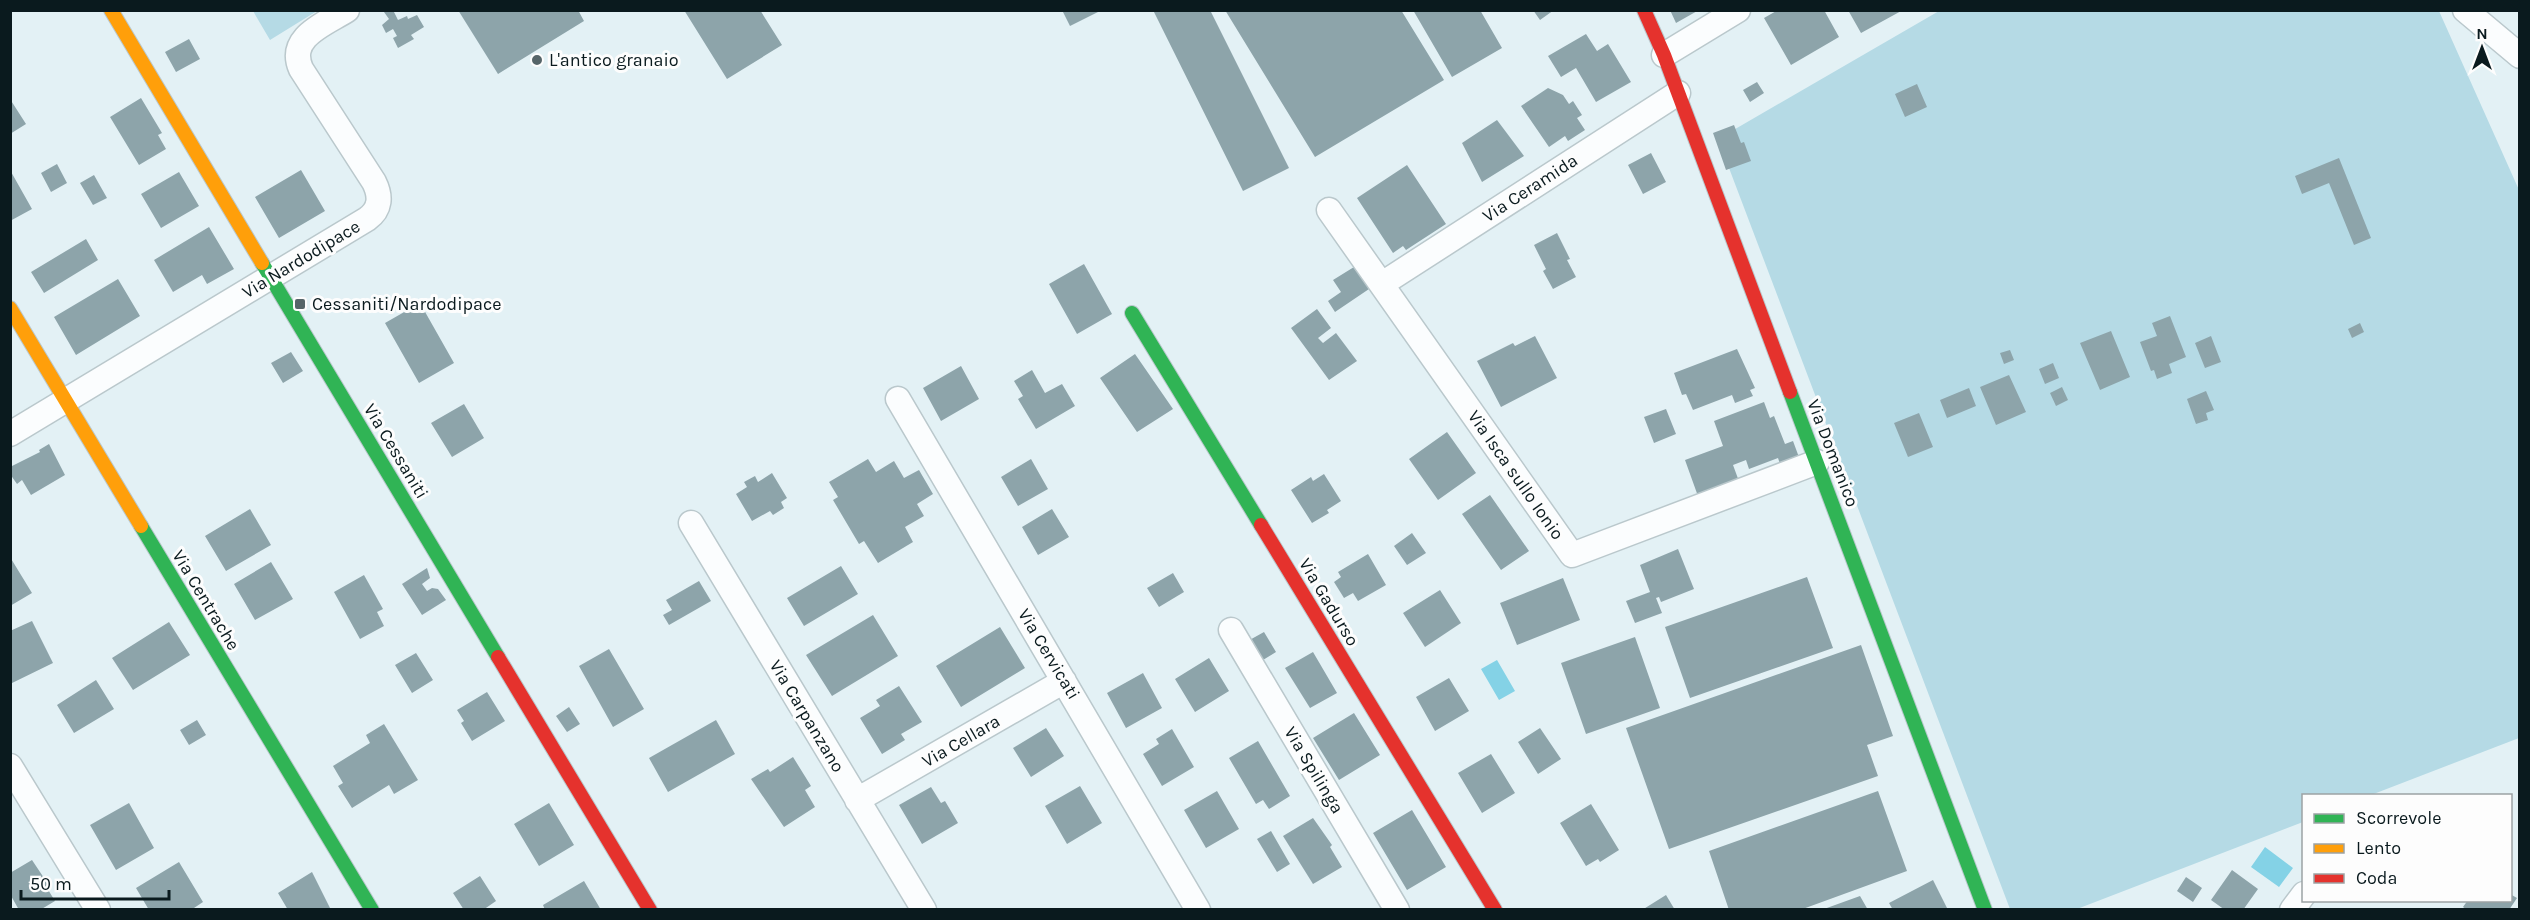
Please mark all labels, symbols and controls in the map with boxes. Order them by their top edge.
north arrow [2452,18,2512,78]
text: N [2476,24,2488,43]
place label: L'antico granaio [549,49,679,71]
marker: L'antico granaio [530,53,544,67]
street label: Via Ceramida [1478,149,1582,227]
street label: Via Nardodipace [238,215,364,303]
place label: Cessaniti/Nardodipace [312,293,501,315]
marker: Cessaniti/Nardodipace [293,297,307,311]
street label: Via Domanico [1802,396,1864,510]
street label: Via Cessaniti [359,399,433,503]
street label: Via Isca sullo Ionio [1463,406,1569,544]
street label: Via Centrache [167,546,245,654]
street label: Via Gadurso [1294,554,1364,650]
street label: Via Cervicati [1013,605,1085,703]
street label: Via Carpanzano [765,656,849,776]
street label: Via Cellara [918,710,1004,772]
street label: Via Spilinga [1279,722,1349,818]
legend [2302,794,2512,902]
text: Scorrevole [2356,807,2441,829]
text: Lento [2356,837,2401,859]
scale bar [21,863,170,901]
text: Coda [2356,867,2397,889]
text: 50 m [30,873,72,895]

